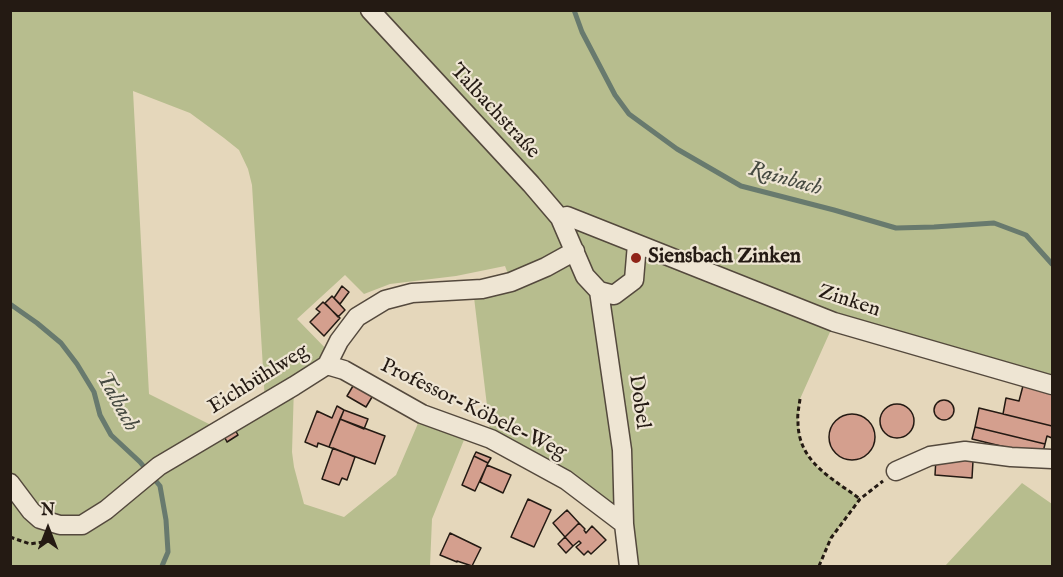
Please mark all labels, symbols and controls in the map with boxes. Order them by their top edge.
street label: Talbachstraße [444,59,544,165]
water label: Rainbach [745,157,825,203]
place label: Siensbach Zinken [648,245,801,271]
marker: Siensbach Zinken [629,251,643,265]
street label: Zinken [815,280,883,324]
street label: Eichbühlweg [204,339,314,421]
street label: Professor-Köbele-Weg [376,354,570,466]
water label: Talbach [89,367,143,437]
street label: Dobel [622,373,654,431]
north arrow [18,499,78,559]
text: N [41,501,55,521]

